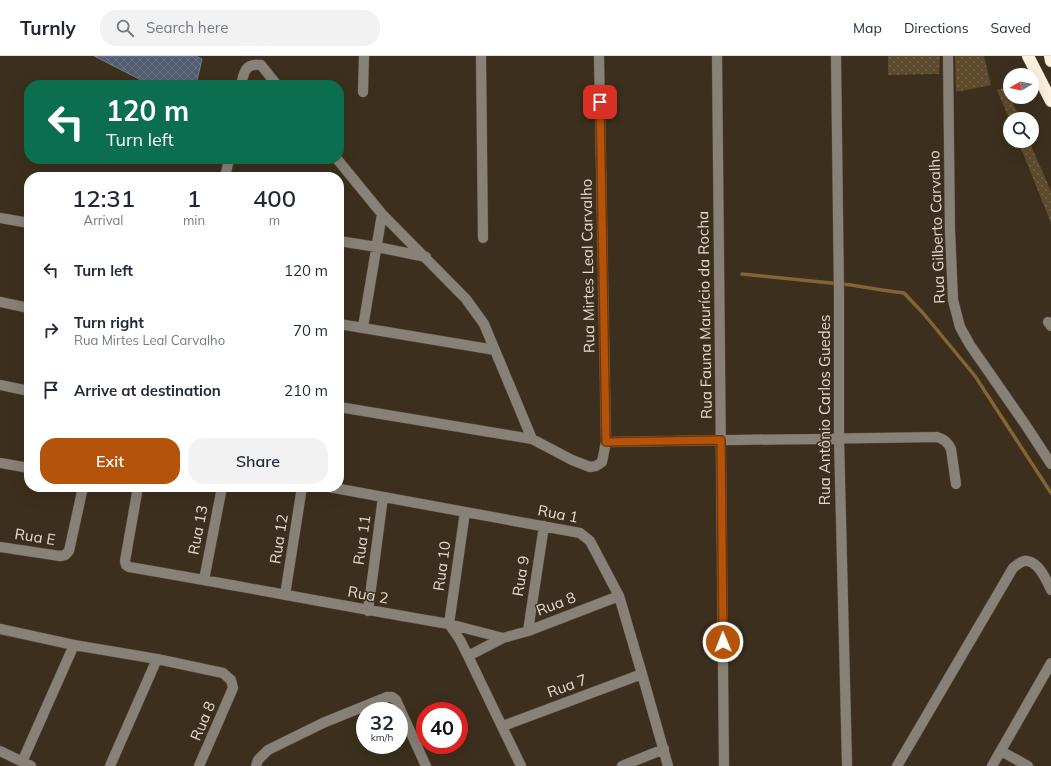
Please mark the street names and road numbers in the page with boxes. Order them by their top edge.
street label: Rua Gilberto Carvalho [924,150,949,304]
street label: Rua Mirtes Leal Carvalho [576,179,599,353]
street label: Rua Fauna Maurício da Rocha [693,211,716,419]
street label: Rua Antônio Carlos Guedes [815,315,834,505]
street label: Rua 1 [536,500,580,527]
street label: Rua 13 [183,504,212,556]
street label: Rua 12 [265,513,292,565]
street label: Rua 11 [349,514,374,566]
street label: Rua E [13,524,57,549]
street label: Rua 10 [429,540,454,592]
street label: Rua 9 [508,554,533,598]
street label: Rua 2 [346,582,390,607]
street label: Rua 8 [533,587,578,620]
street label: Rua 7 [544,670,589,701]
street label: Rua 8 [186,698,219,743]

